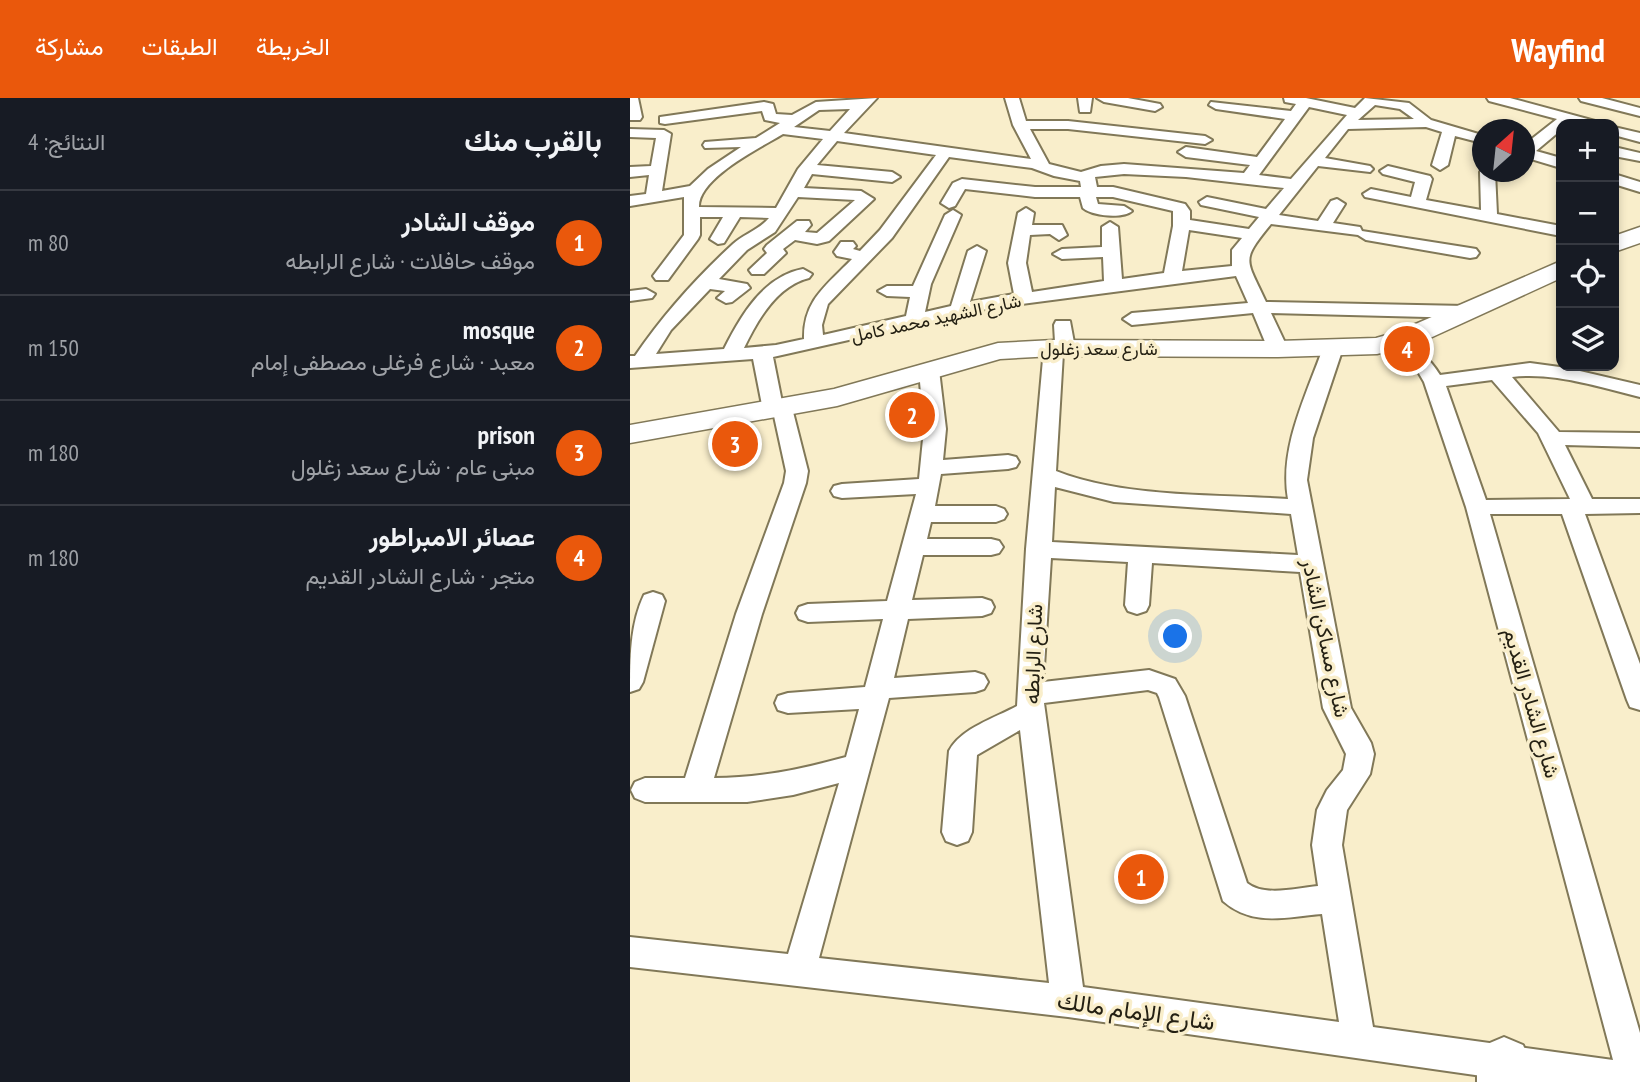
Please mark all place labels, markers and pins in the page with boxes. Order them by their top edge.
pin: 4 [1384,323,1430,375]
pin: 2 [889,389,935,441]
pin: 3 [712,418,758,470]
pin: 1 [1118,851,1164,903]

